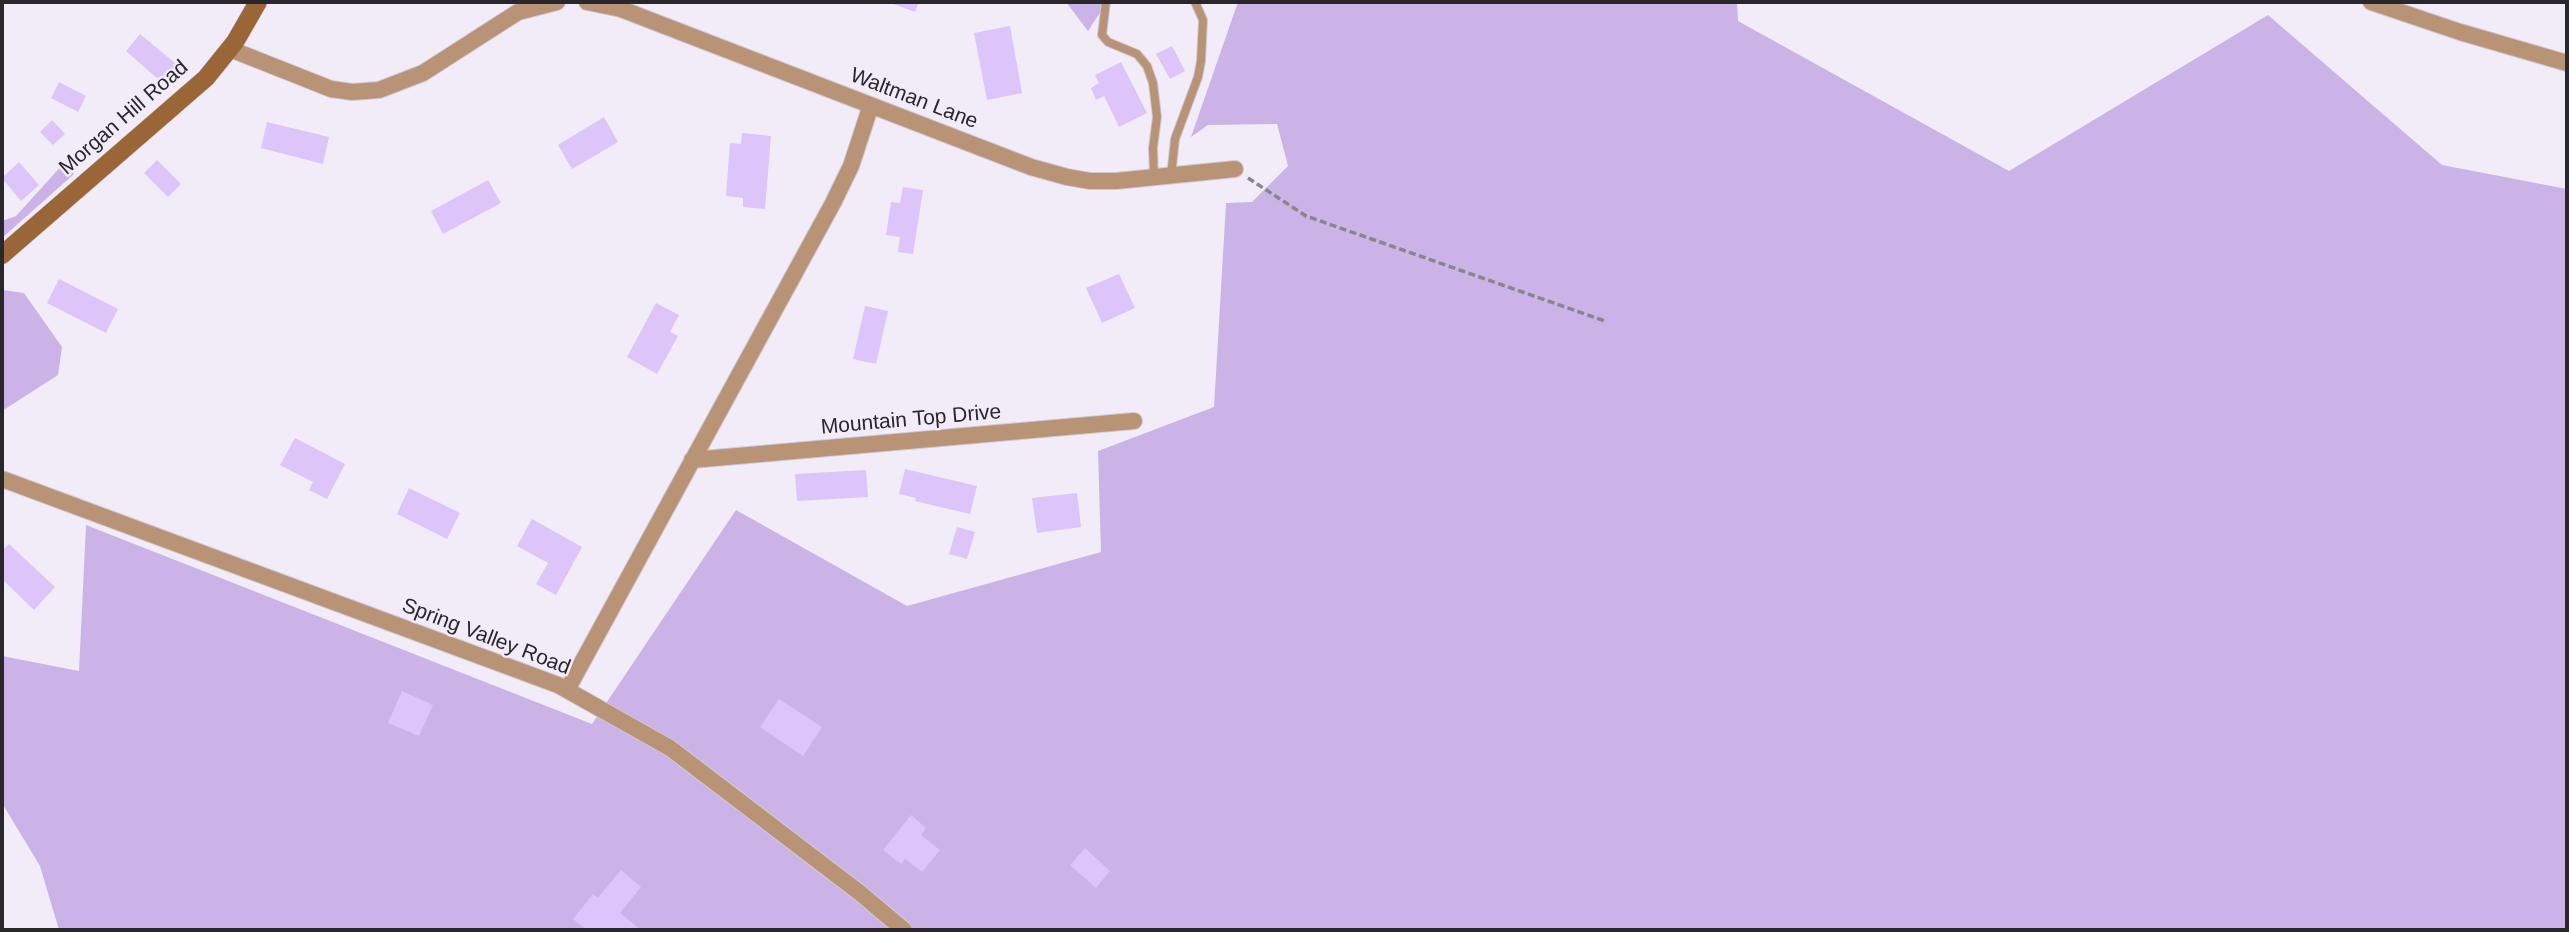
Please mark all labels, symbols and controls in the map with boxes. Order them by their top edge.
street label: Morgan Hill Road [55,55,193,181]
street label: Waltman Lane [847,63,981,135]
street label: Mountain Top Drive [820,400,1002,440]
street label: Spring Valley Road [398,593,574,681]

